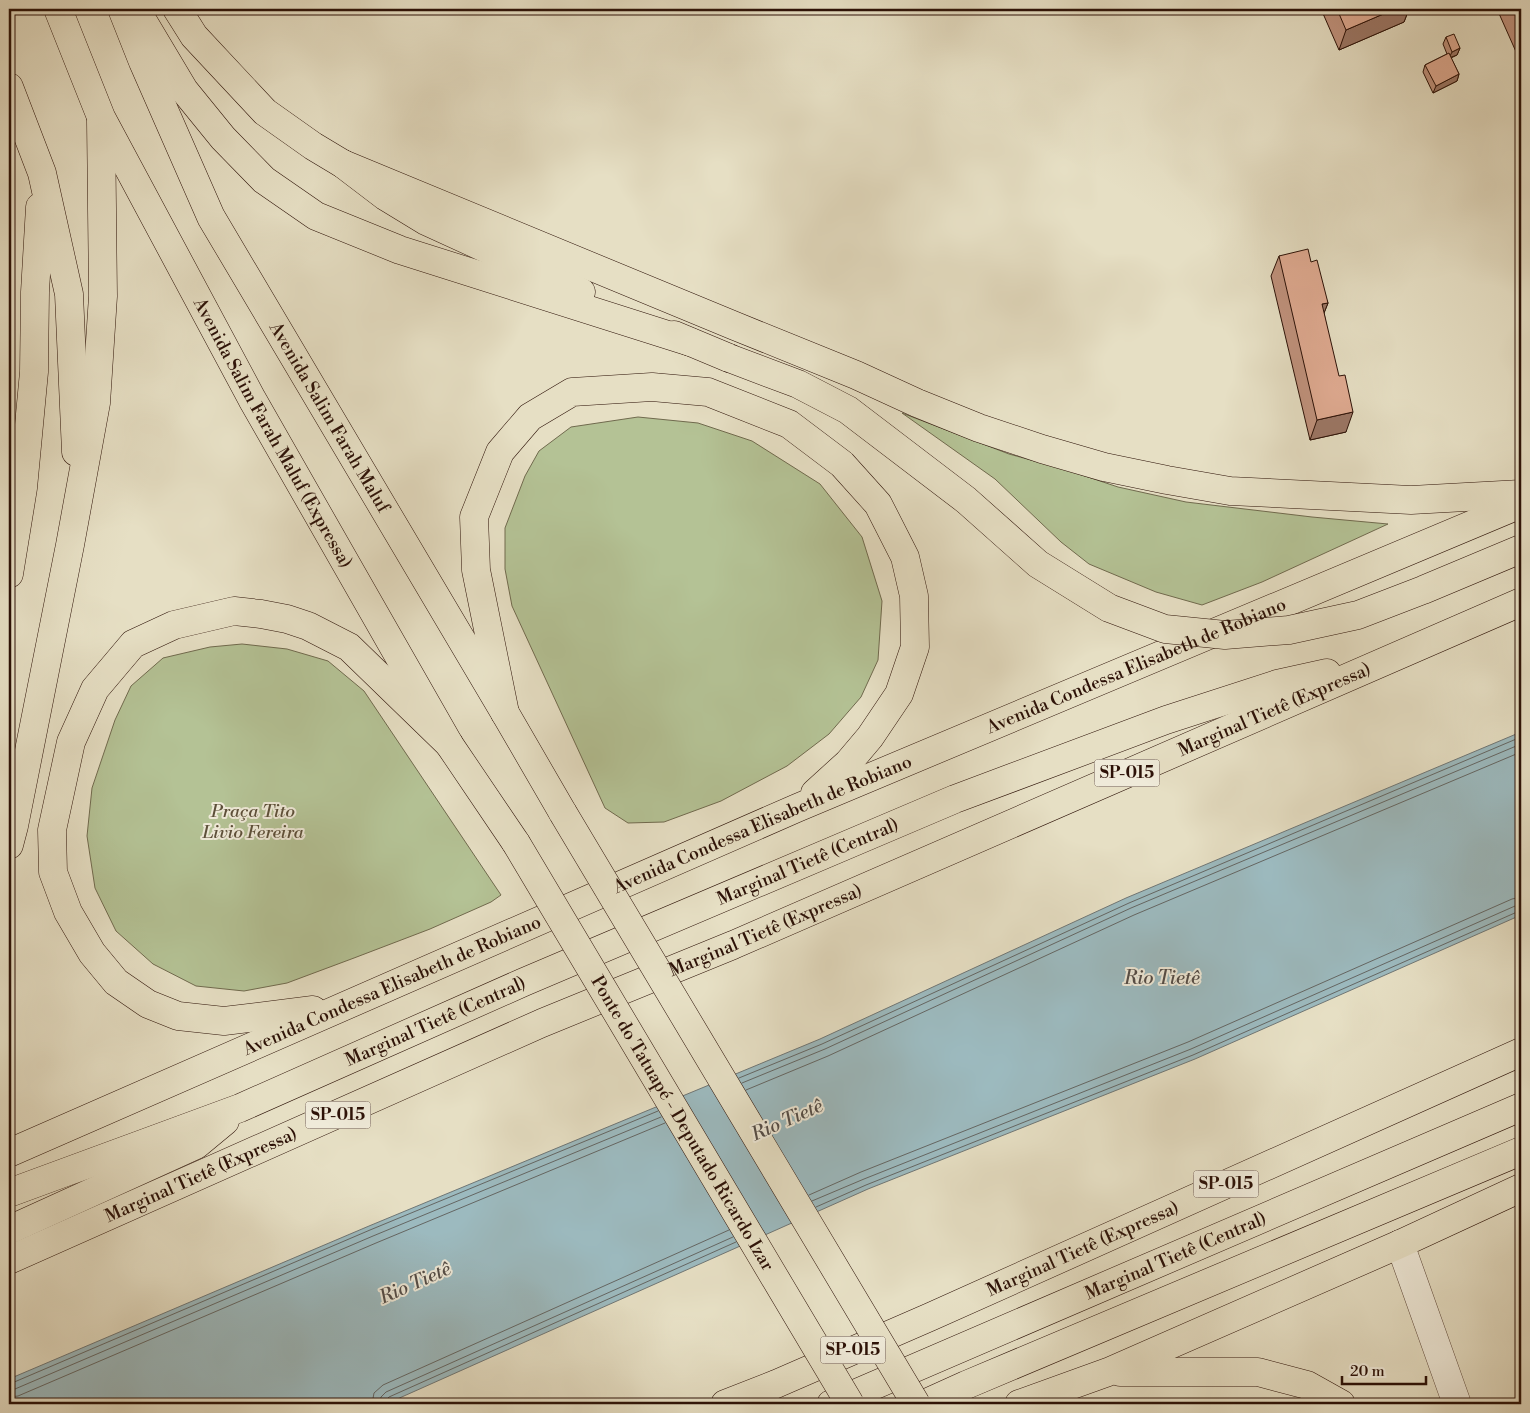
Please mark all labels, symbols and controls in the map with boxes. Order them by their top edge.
street label: Avenida Salim Farah Maluf (Expressa) [188,293,358,572]
street label: Avenida Salim Farah Maluf [264,317,396,518]
street label: Avenida Condessa Elisabeth de Robiano [982,592,1289,739]
street label: Marginal Tietê (Expressa) [1174,657,1374,761]
street label: Avenida Condessa Elisabeth de Robiano [609,750,915,899]
road number: SP-015 [1094,760,1160,786]
park label: Praça Tito Livio Fereira [201,800,305,844]
street label: Marginal Tietê (Central) [713,813,902,910]
street label: Marginal Tietê (Expressa) [665,879,865,982]
street label: Avenida Condessa Elisabeth de Robiano [238,910,544,1061]
water label: Rio Tietê [1123,966,1200,990]
street label: Marginal Tietê (Central) [342,971,529,1071]
street label: Ponte do Tatuapé - Deputado Ricardo Izar [586,971,780,1275]
water label: Rio Tietê [747,1094,827,1147]
road number: SP-015 [306,1102,370,1128]
street label: Marginal Tietê (Expressa) [101,1122,301,1227]
road number: SP-015 [1194,1170,1258,1198]
street label: Marginal Tietê (Expressa) [983,1195,1182,1302]
street label: Marginal Tietê (Central) [1081,1207,1270,1305]
water label: Rio Tietê [375,1257,455,1310]
road number: SP-015 [820,1336,886,1364]
scale bar [1342,1353,1426,1385]
text: 20 m [1350,1362,1385,1381]

